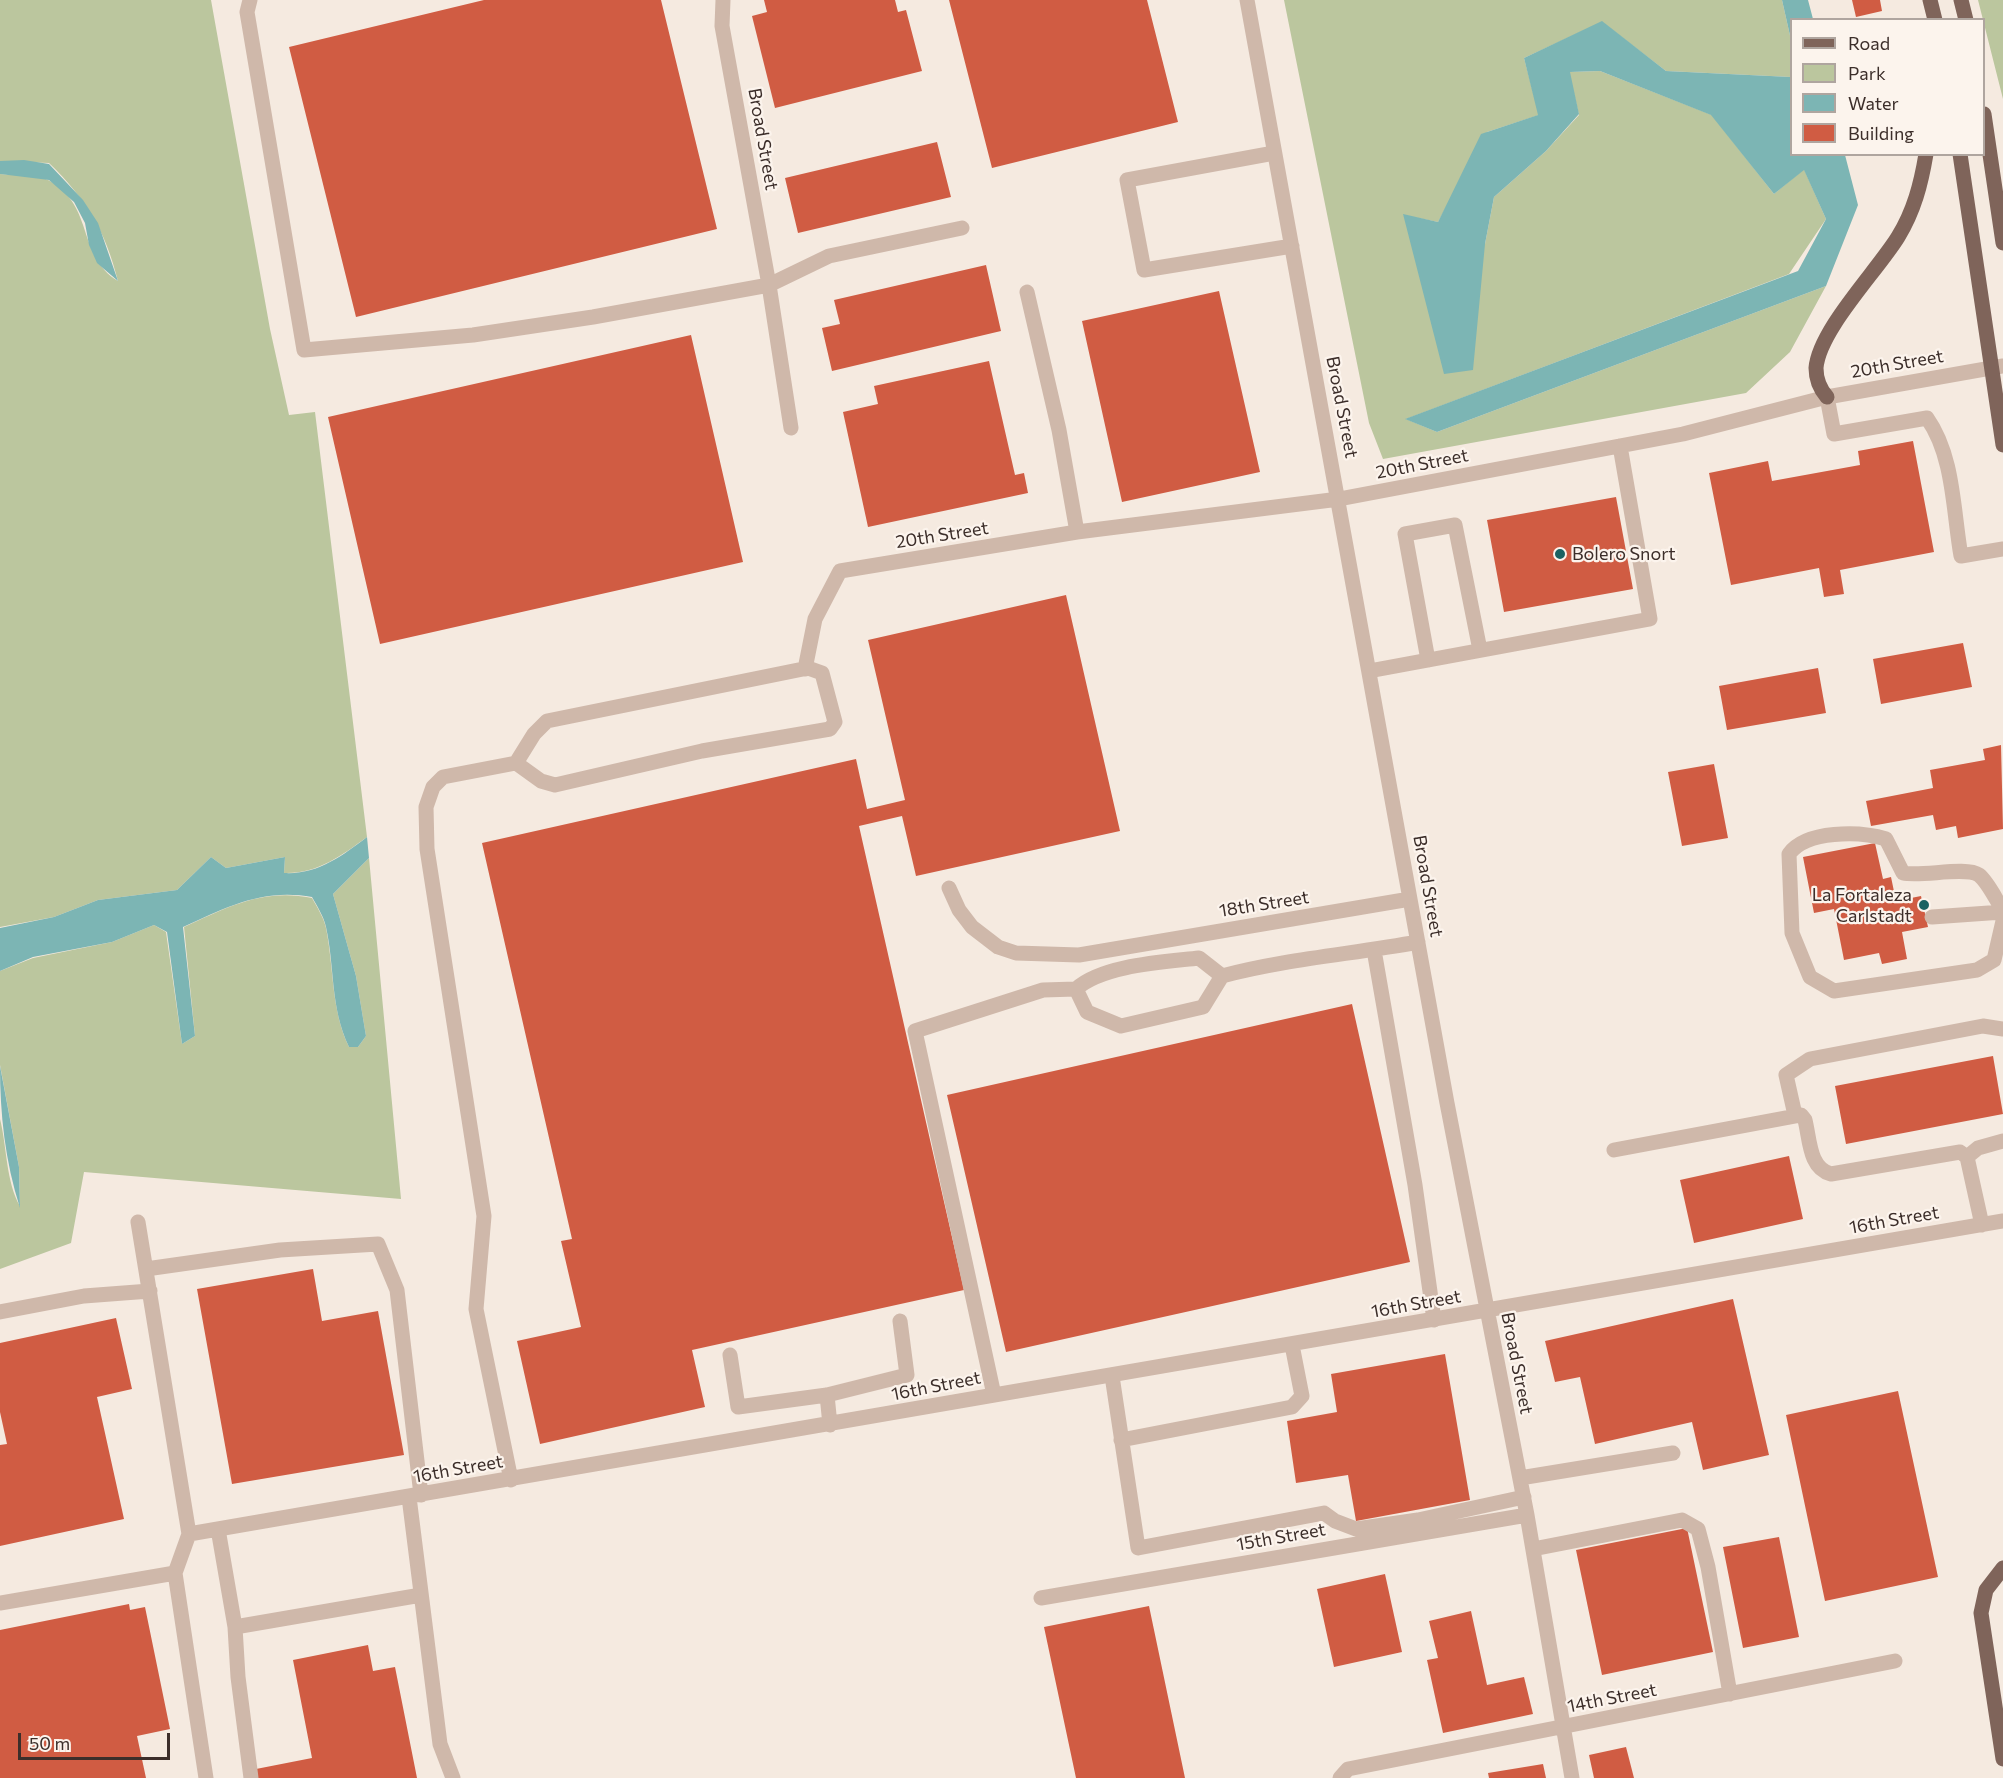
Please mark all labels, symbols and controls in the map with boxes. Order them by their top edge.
legend [1790,18,1985,156]
text: Road [1848,32,1890,54]
text: Park [1848,62,1886,84]
street label: Broad Street [743,86,783,192]
text: Water [1848,92,1899,114]
text: Building [1848,122,1914,144]
street label: 20th Street [1849,345,1945,383]
street label: Broad Street [1322,354,1362,460]
street label: 20th Street [1374,444,1470,484]
street label: 20th Street [894,517,990,553]
place label: Bolero Snort [1572,543,1676,565]
marker: Bolero Snort [1553,547,1567,561]
street label: Broad Street [1408,833,1448,939]
place label: La Fortaleza Carlstadt [1812,884,1912,926]
street label: 18th Street [1218,886,1310,922]
marker: La Fortaleza Carlstadt [1917,898,1931,912]
street label: 16th Street [1847,1201,1941,1239]
street label: 16th Street [1369,1285,1463,1323]
street label: Broad Street [1497,1310,1537,1416]
street label: 16th Street [889,1367,983,1405]
street label: 16th Street [411,1450,505,1488]
street label: 15th Street [1235,1519,1327,1555]
street label: 14th Street [1566,1679,1658,1717]
scale bar [21,1721,172,1759]
text: 50 m [29,1732,70,1754]

